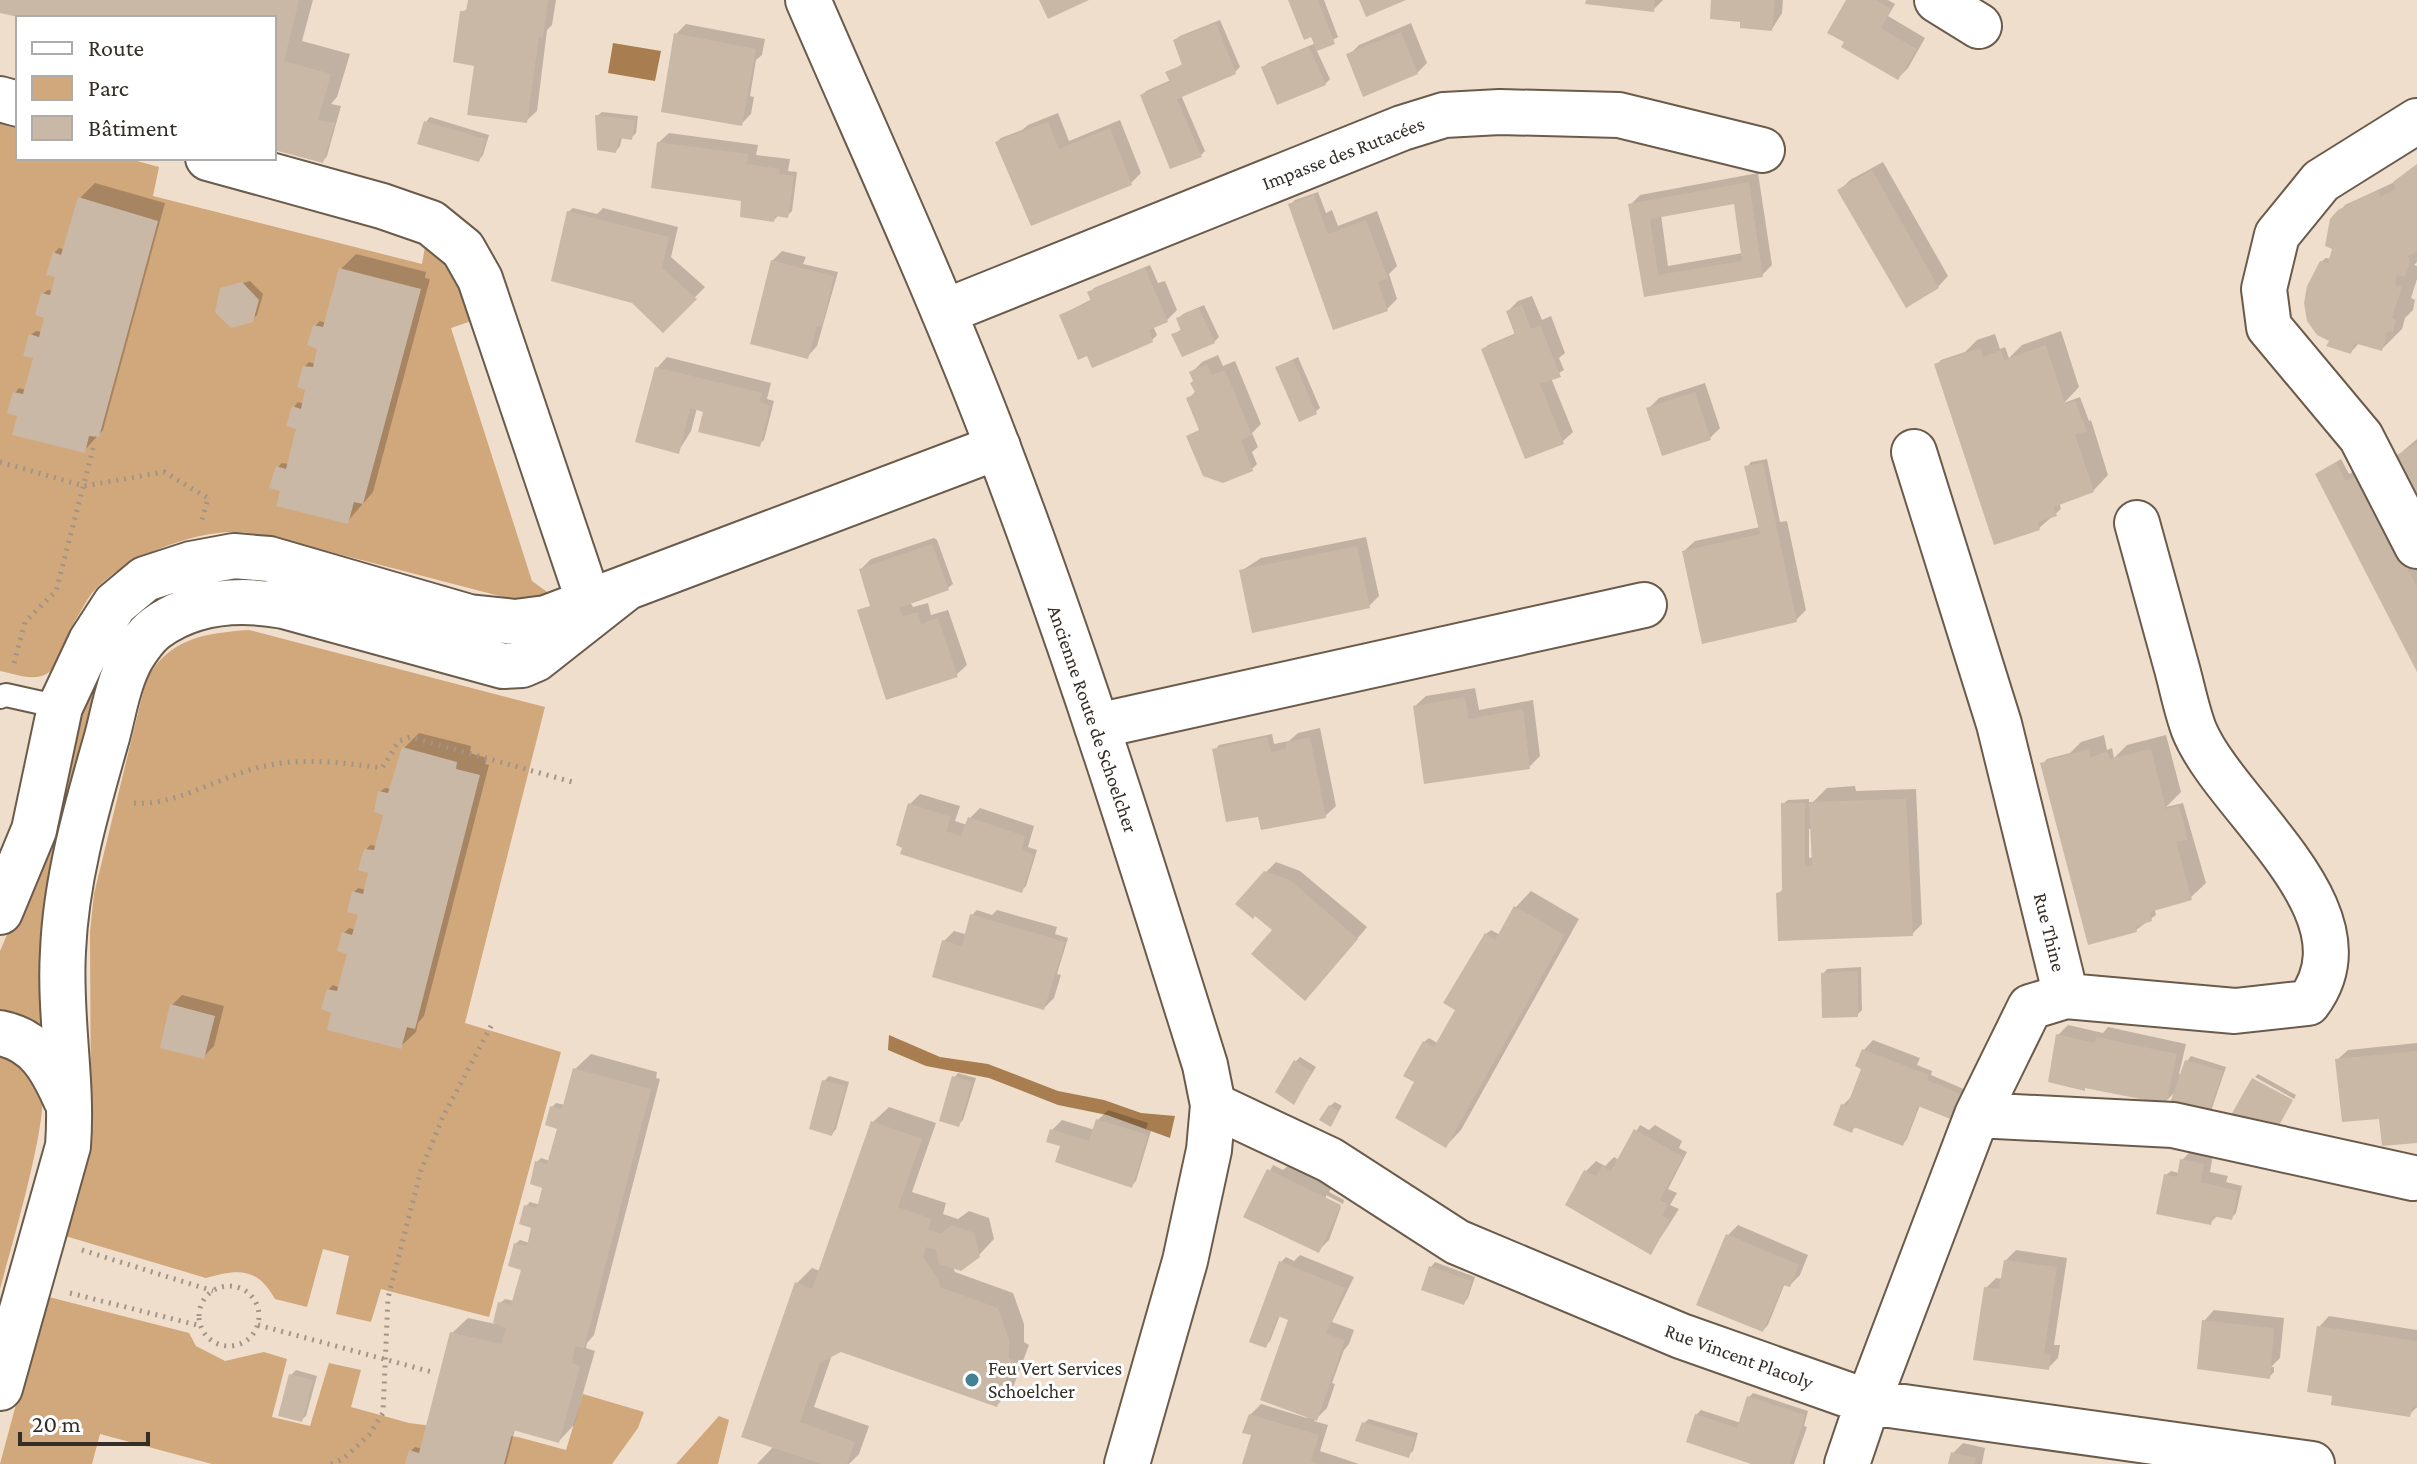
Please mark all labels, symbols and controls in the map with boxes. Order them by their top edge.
legend [16,16,276,160]
text: Route [88,34,144,61]
text: Parc [88,74,129,101]
street label: Impasse des Rutacées [1259,112,1428,195]
text: Bâtiment [88,114,178,141]
street label: Ancienne Route de Schoelcher [1044,602,1142,836]
street label: Rue Thine [2030,890,2070,974]
street label: Rue Vincent Placoly [1661,1319,1817,1394]
place label: Feu Vert Services Schoelcher [988,1357,1122,1402]
marker: Feu Vert Services Schoelcher [963,1371,981,1389]
scale bar [20,1396,148,1446]
text: 20 m [32,1410,81,1437]

